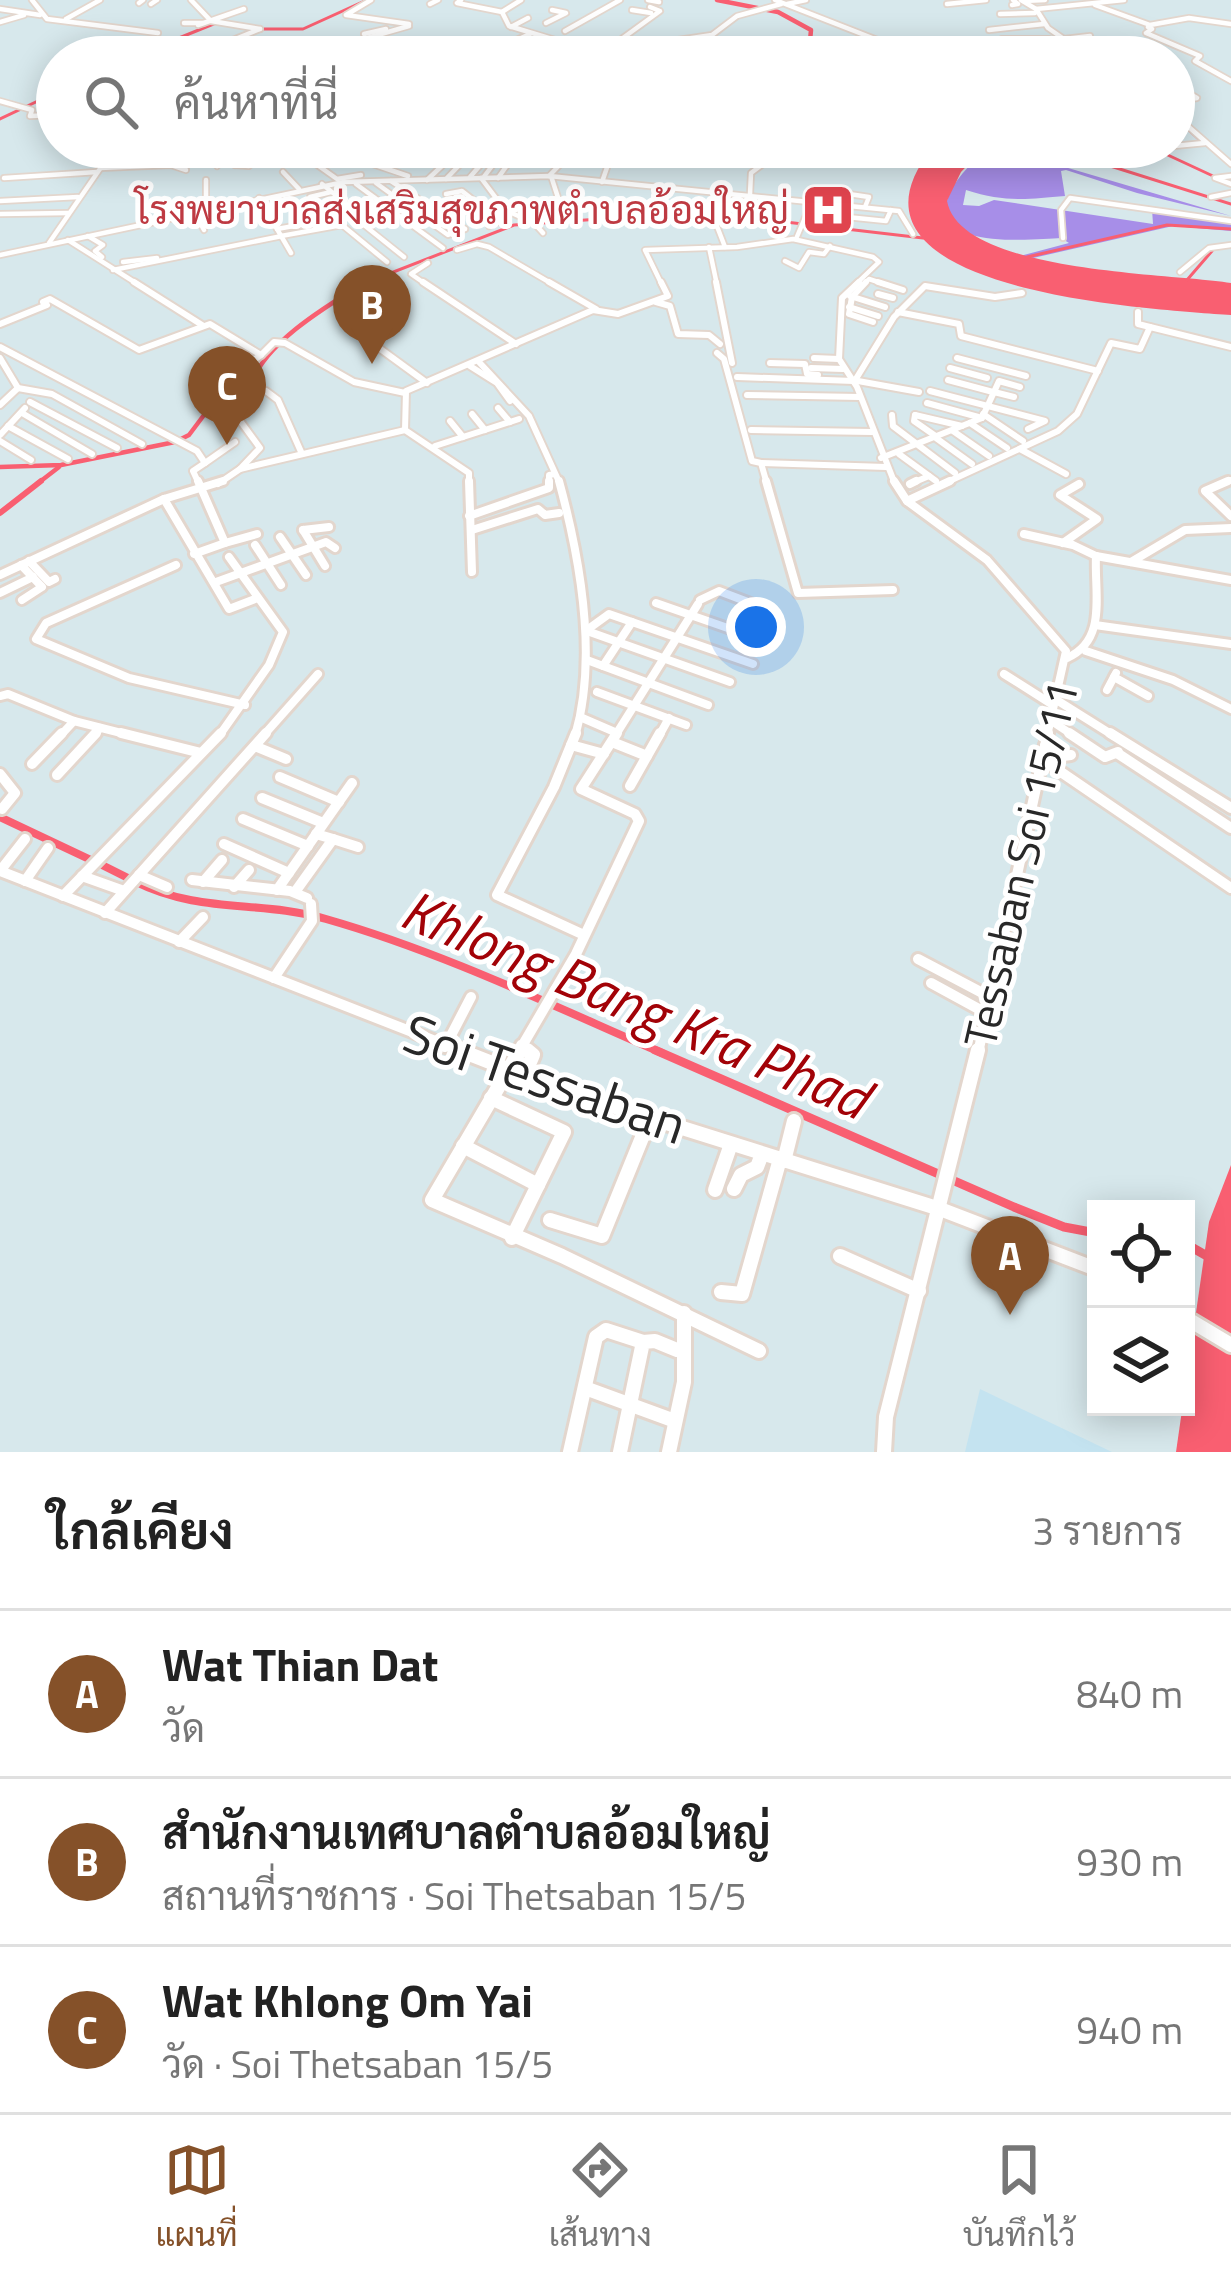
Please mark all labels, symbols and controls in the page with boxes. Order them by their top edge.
search box [36,36,1195,168]
text: ค้นหาที่นี่ [174,68,338,136]
icon: search [78,69,144,135]
place label: โรงพยาบาลส่งเสริมสุขภาพตำบลอ้อมใหญ่ [133,180,789,239]
hospital icon: โรงพยาบาลส่งเสริมสุขภาพตำบลอ้อมใหญ่ [800,182,856,238]
pin: B [333,265,411,364]
pin: C [188,346,266,445]
your location [726,597,786,657]
street label: Tessaban Soi 15/11 [945,674,1095,1054]
water label: Khlong Bang Kra Phad [389,865,889,1143]
street label: Soi Tessaban [393,991,698,1165]
map controls [1087,1200,1195,1416]
button: locate [1087,1200,1195,1308]
pin: A [971,1216,1049,1315]
button: layers [1087,1308,1195,1416]
text: ใกล้เคียง [48,1491,234,1569]
text: 3 รายการ [1032,1501,1183,1560]
text: Wat Thian Dat [162,1630,438,1698]
text: A [75,1664,99,1723]
text: 840 m [1076,1664,1183,1723]
text: วัด [162,1698,205,1757]
text: สำนักงานเทศบาลตำบลอ้อมใหญ่ [162,1798,771,1866]
text: B [75,1832,99,1891]
text: 930 m [1076,1832,1183,1891]
text: สถานที่ราชการ · Soi Thetsaban 15/5 [162,1866,746,1925]
text: Wat Khlong Om Yai [162,1966,533,2034]
text: C [76,2000,98,2059]
text: 940 m [1076,2000,1183,2059]
text: วัด · Soi Thetsaban 15/5 [162,2034,553,2093]
tab: แผนที่ [155,2137,238,2259]
tab: เส้นทาง [549,2137,652,2259]
tab: บันทึกไว้ [963,2137,1076,2259]

